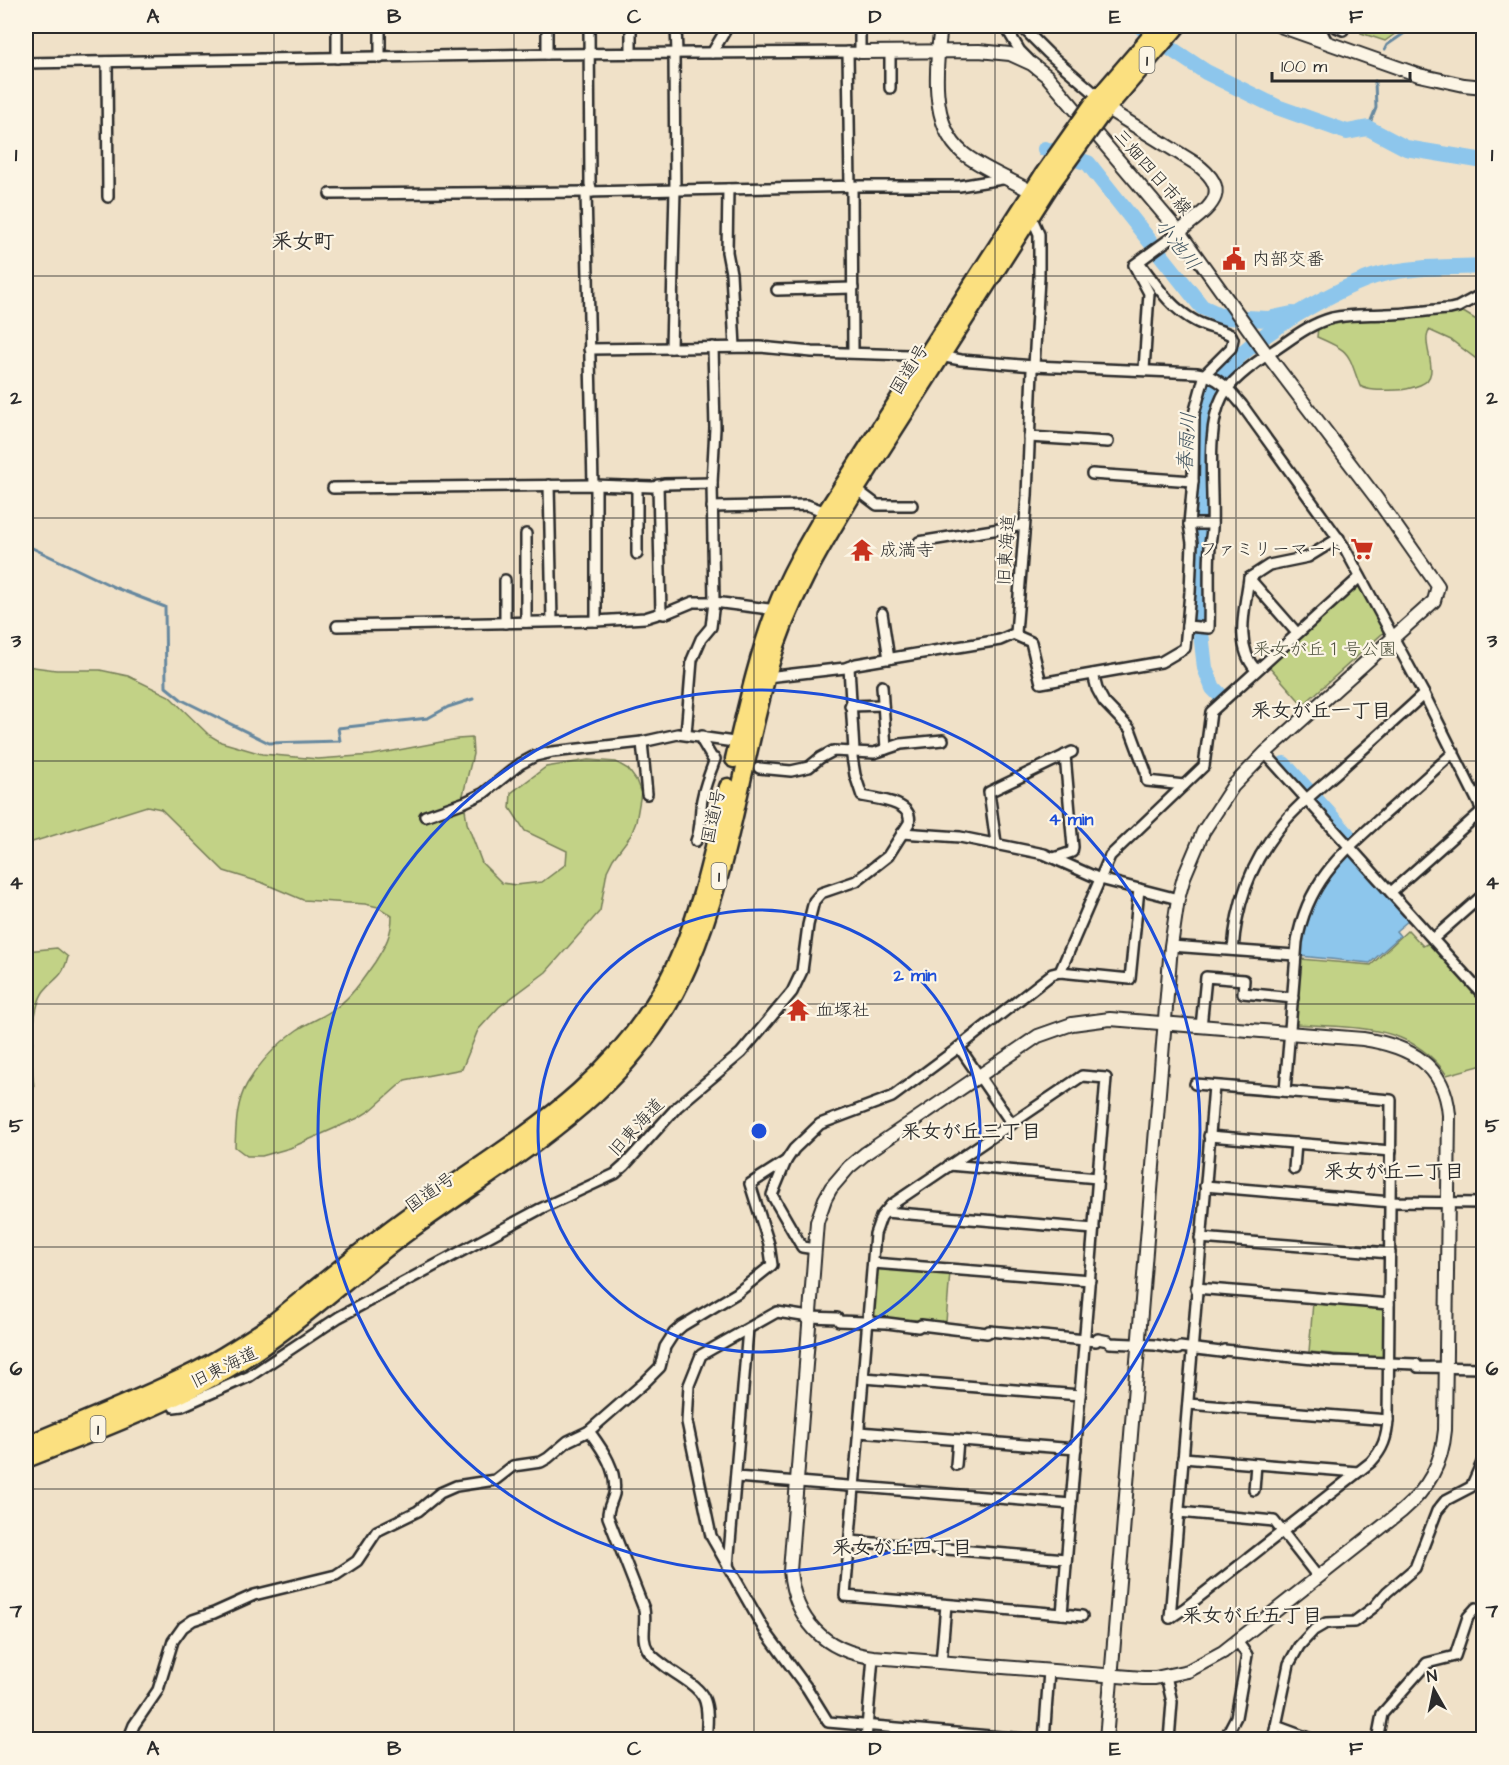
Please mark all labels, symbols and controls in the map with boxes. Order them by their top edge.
text: A [147,3,160,31]
text: B [387,3,402,31]
text: C [627,3,642,31]
text: D [869,3,882,31]
text: E [1109,3,1121,31]
text: F [1349,3,1364,31]
scale bar [1272,45,1410,83]
road number: 1 [1140,47,1154,73]
text: 100 m [1281,54,1327,79]
street label: 三畑四日市線 [1108,123,1197,221]
text: 1 [15,141,18,169]
text: 1 [1491,141,1494,169]
water label: 小池川 [1148,212,1207,277]
district label: 釆女町 [272,227,335,256]
public building icon: 内部交番 [1221,246,1247,272]
place label: 内部交番 [1252,247,1324,272]
street label: 国道1号 [884,339,935,400]
text: 2 [9,384,22,412]
text: 2 [1485,384,1498,412]
water label: 春雨川 [1171,411,1203,473]
street label: 旧東海道 [992,513,1021,587]
supermarket icon: ファミリーマート [1349,536,1375,562]
temple icon: 成満寺 [849,537,875,563]
place label: ファミリーマート [1200,537,1344,562]
place label: 成満寺 [880,538,934,563]
text: 3 [10,627,22,655]
text: 3 [1486,627,1498,655]
park label: 釆女が丘１号公園 [1253,637,1397,662]
district label: 釆女が丘一丁目 [1251,697,1391,725]
street label: 国道1号 [695,786,732,846]
text: 4 min [1048,807,1094,832]
road number: 1 [712,863,726,889]
text: 4 [9,869,23,897]
text: 4 [1485,869,1499,897]
text: 2 min [892,963,937,988]
temple icon: 血塚社 [785,997,811,1023]
place label: 血塚社 [816,998,870,1023]
street label: 旧東海道 [603,1092,670,1162]
text: 5 [9,1112,24,1140]
text: 5 [1485,1112,1500,1140]
district label: 釆女が丘三丁目 [901,1118,1041,1146]
centre of rings [749,1121,769,1141]
district label: 釆女が丘二丁目 [1324,1158,1464,1186]
street label: 国道1号 [400,1166,461,1219]
street label: 旧東海道 [186,1340,262,1394]
text: 6 [10,1355,23,1383]
text: 6 [1486,1355,1499,1383]
road number: 1 [90,1416,106,1442]
district label: 釆女が丘四丁目 [832,1534,972,1562]
text: 7 [9,1597,23,1625]
text: 7 [1485,1597,1499,1625]
district label: 釆女が丘五丁目 [1182,1602,1322,1630]
north arrow [1404,1660,1464,1720]
text: N [1425,1665,1438,1688]
text: A [147,1735,160,1763]
text: B [387,1735,402,1763]
text: C [627,1735,642,1763]
text: D [869,1735,882,1763]
text: E [1109,1735,1121,1763]
text: F [1349,1735,1364,1763]

